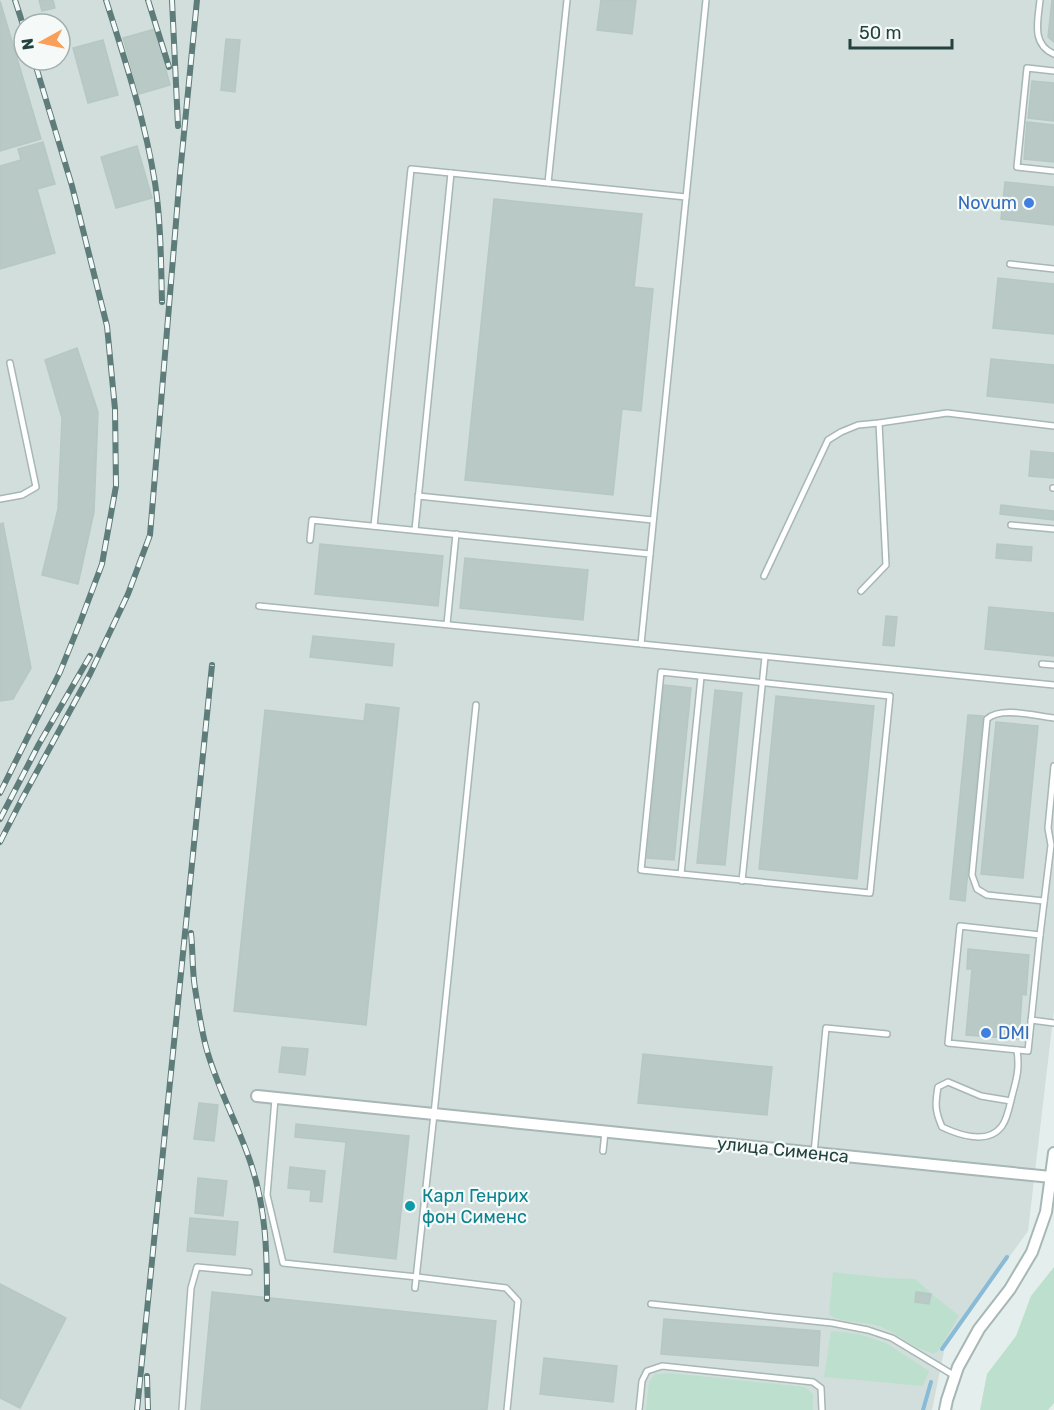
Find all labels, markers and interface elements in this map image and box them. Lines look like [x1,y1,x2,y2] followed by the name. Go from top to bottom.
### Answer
[12,12,72,72] north arrow
[850,12,952,50] scale bar
[859,22,902,44] text: 50 m
[17,37,38,51] text: N
[958,192,1017,214] place label: Novum
[1022,196,1036,210] marker: Novum
[998,1022,1030,1044] place label: DMI
[979,1026,993,1040] marker: DMI
[716,1132,850,1168] street label: улица Сименса
[422,1185,529,1228] place label: Карл Генрих фон Сименс
[403,1199,417,1213] marker: Карл Генрих фон Сименс

